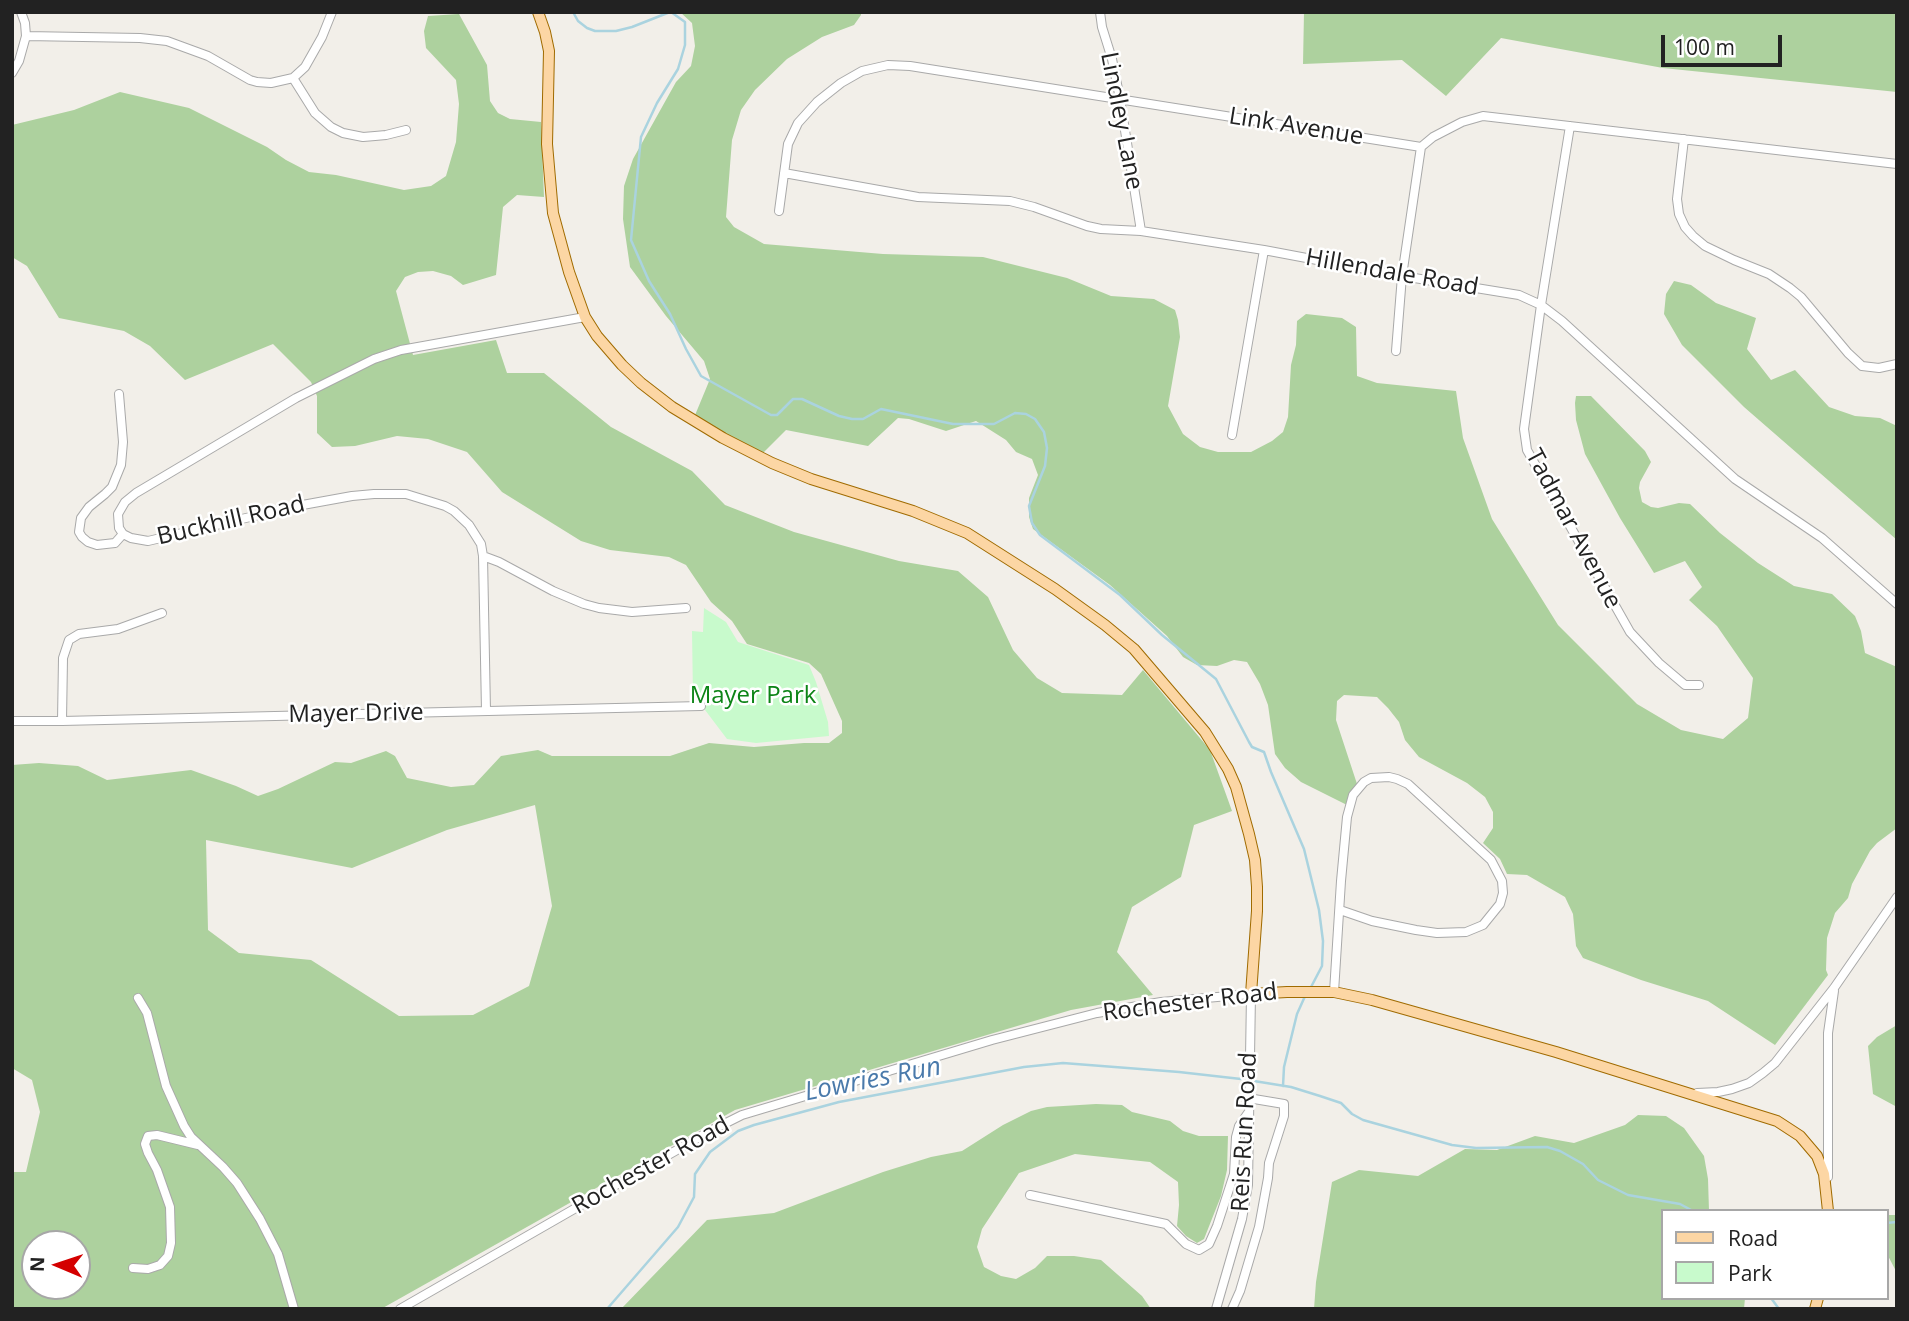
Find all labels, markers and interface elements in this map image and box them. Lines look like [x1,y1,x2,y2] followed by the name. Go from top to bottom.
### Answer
[1664,21,1785,65] scale bar
[1674,33,1735,61] text: 100 m
[1094,50,1148,192] street label: Lindley Lane
[1227,102,1365,152] street label: Link Avenue
[1303,244,1481,302] street label: Hillendale Road
[1519,444,1627,614] street label: Tadmar Avenue
[154,490,308,552] street label: Buckhill Road
[690,682,816,710] park label: Mayer Park
[288,698,424,730] street label: Mayer Drive
[1101,978,1279,1028] street label: Rochester Road
[802,1051,944,1109] water label: Lowries Run
[1226,1051,1264,1213] street label: Reis Run Road
[567,1111,735,1221] street label: Rochester Road
[1660,1209,1888,1300] legend
[1728,1224,1778,1252] text: Road
[21,1230,91,1300] north arrow
[24,1256,50,1273] text: N
[1728,1259,1772,1287] text: Park

